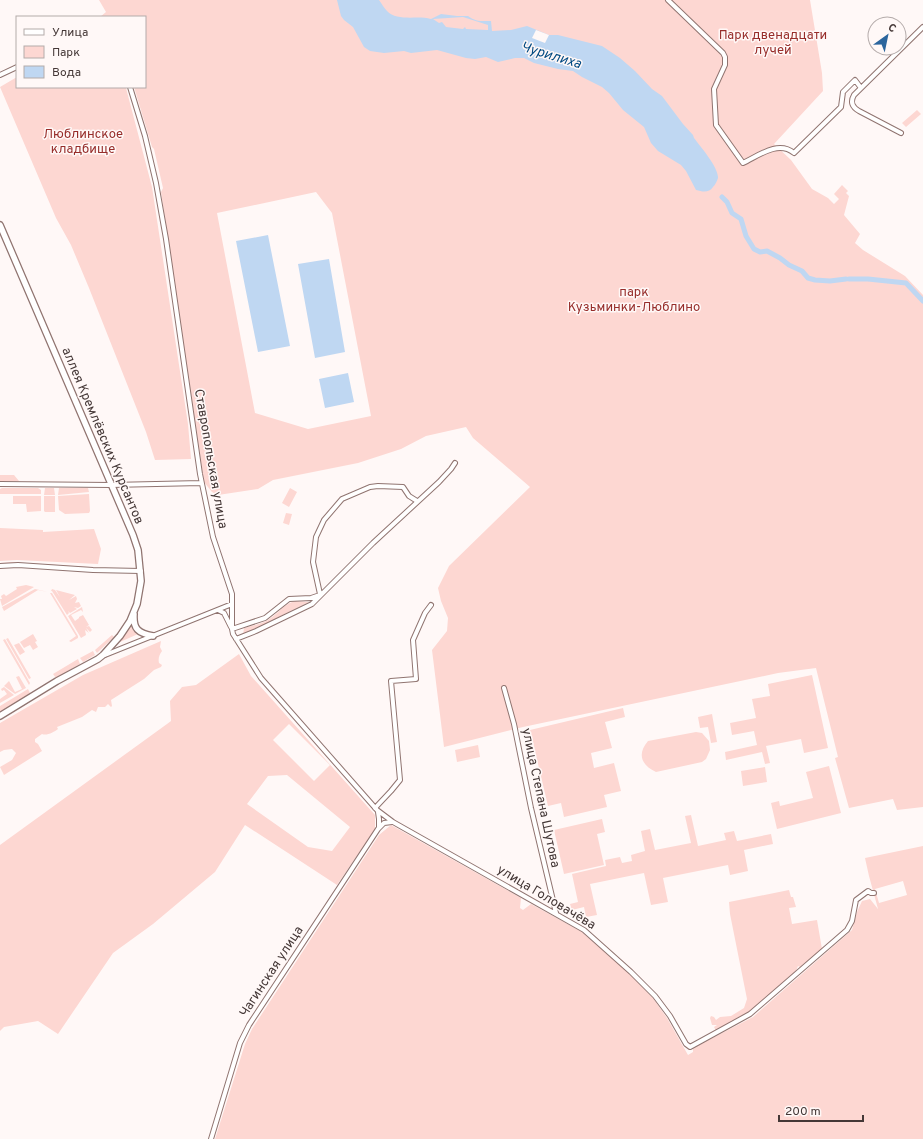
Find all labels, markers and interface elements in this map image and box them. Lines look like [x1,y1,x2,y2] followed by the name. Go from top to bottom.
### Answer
[16,16,146,88] legend
[867,16,907,56] north arrow
[885,21,899,36] text: С
[52,25,88,41] text: Улица
[719,28,827,59] park label: Парк двенадцати лучей
[519,39,584,73] water label: Чурилиха
[52,45,80,61] text: Парк
[52,65,81,81] text: Вода
[43,127,123,158] park label: Люблинское кладбище
[568,285,700,316] park label: парк Кузьминки-Люблино
[57,345,147,527] street label: аллея Кремлёвских Курсантов
[190,388,230,530] street label: Ставропольская улица
[517,727,563,869] street label: улица Степана Шутова
[494,862,598,934] street label: улица Головачёва
[237,924,307,1020] street label: Чагинская улица
[779,1097,863,1123] scale bar
[785,1104,821,1120] text: 200 m

